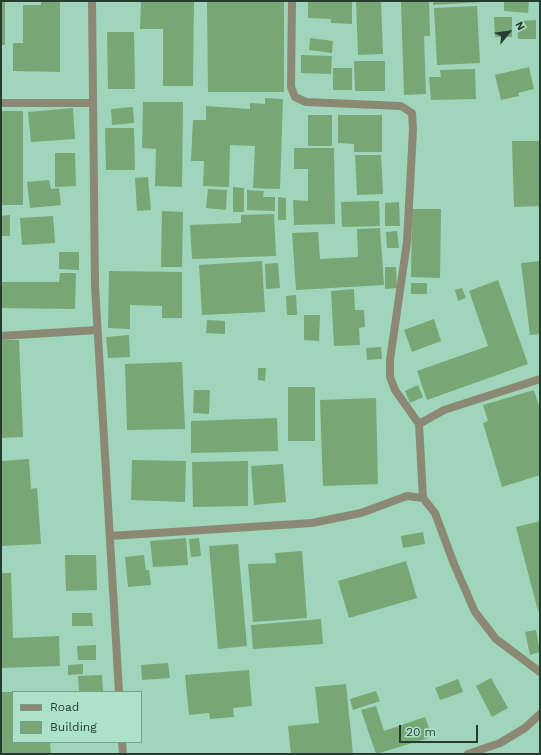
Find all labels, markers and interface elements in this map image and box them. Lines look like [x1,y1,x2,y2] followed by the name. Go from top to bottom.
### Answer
[489,12,529,52] north arrow
[512,19,528,33] text: N
[12,691,142,743] legend
[50,700,79,714] text: Road
[401,717,480,743] scale bar
[50,720,97,734] text: Building
[406,725,436,739] text: 20 m

